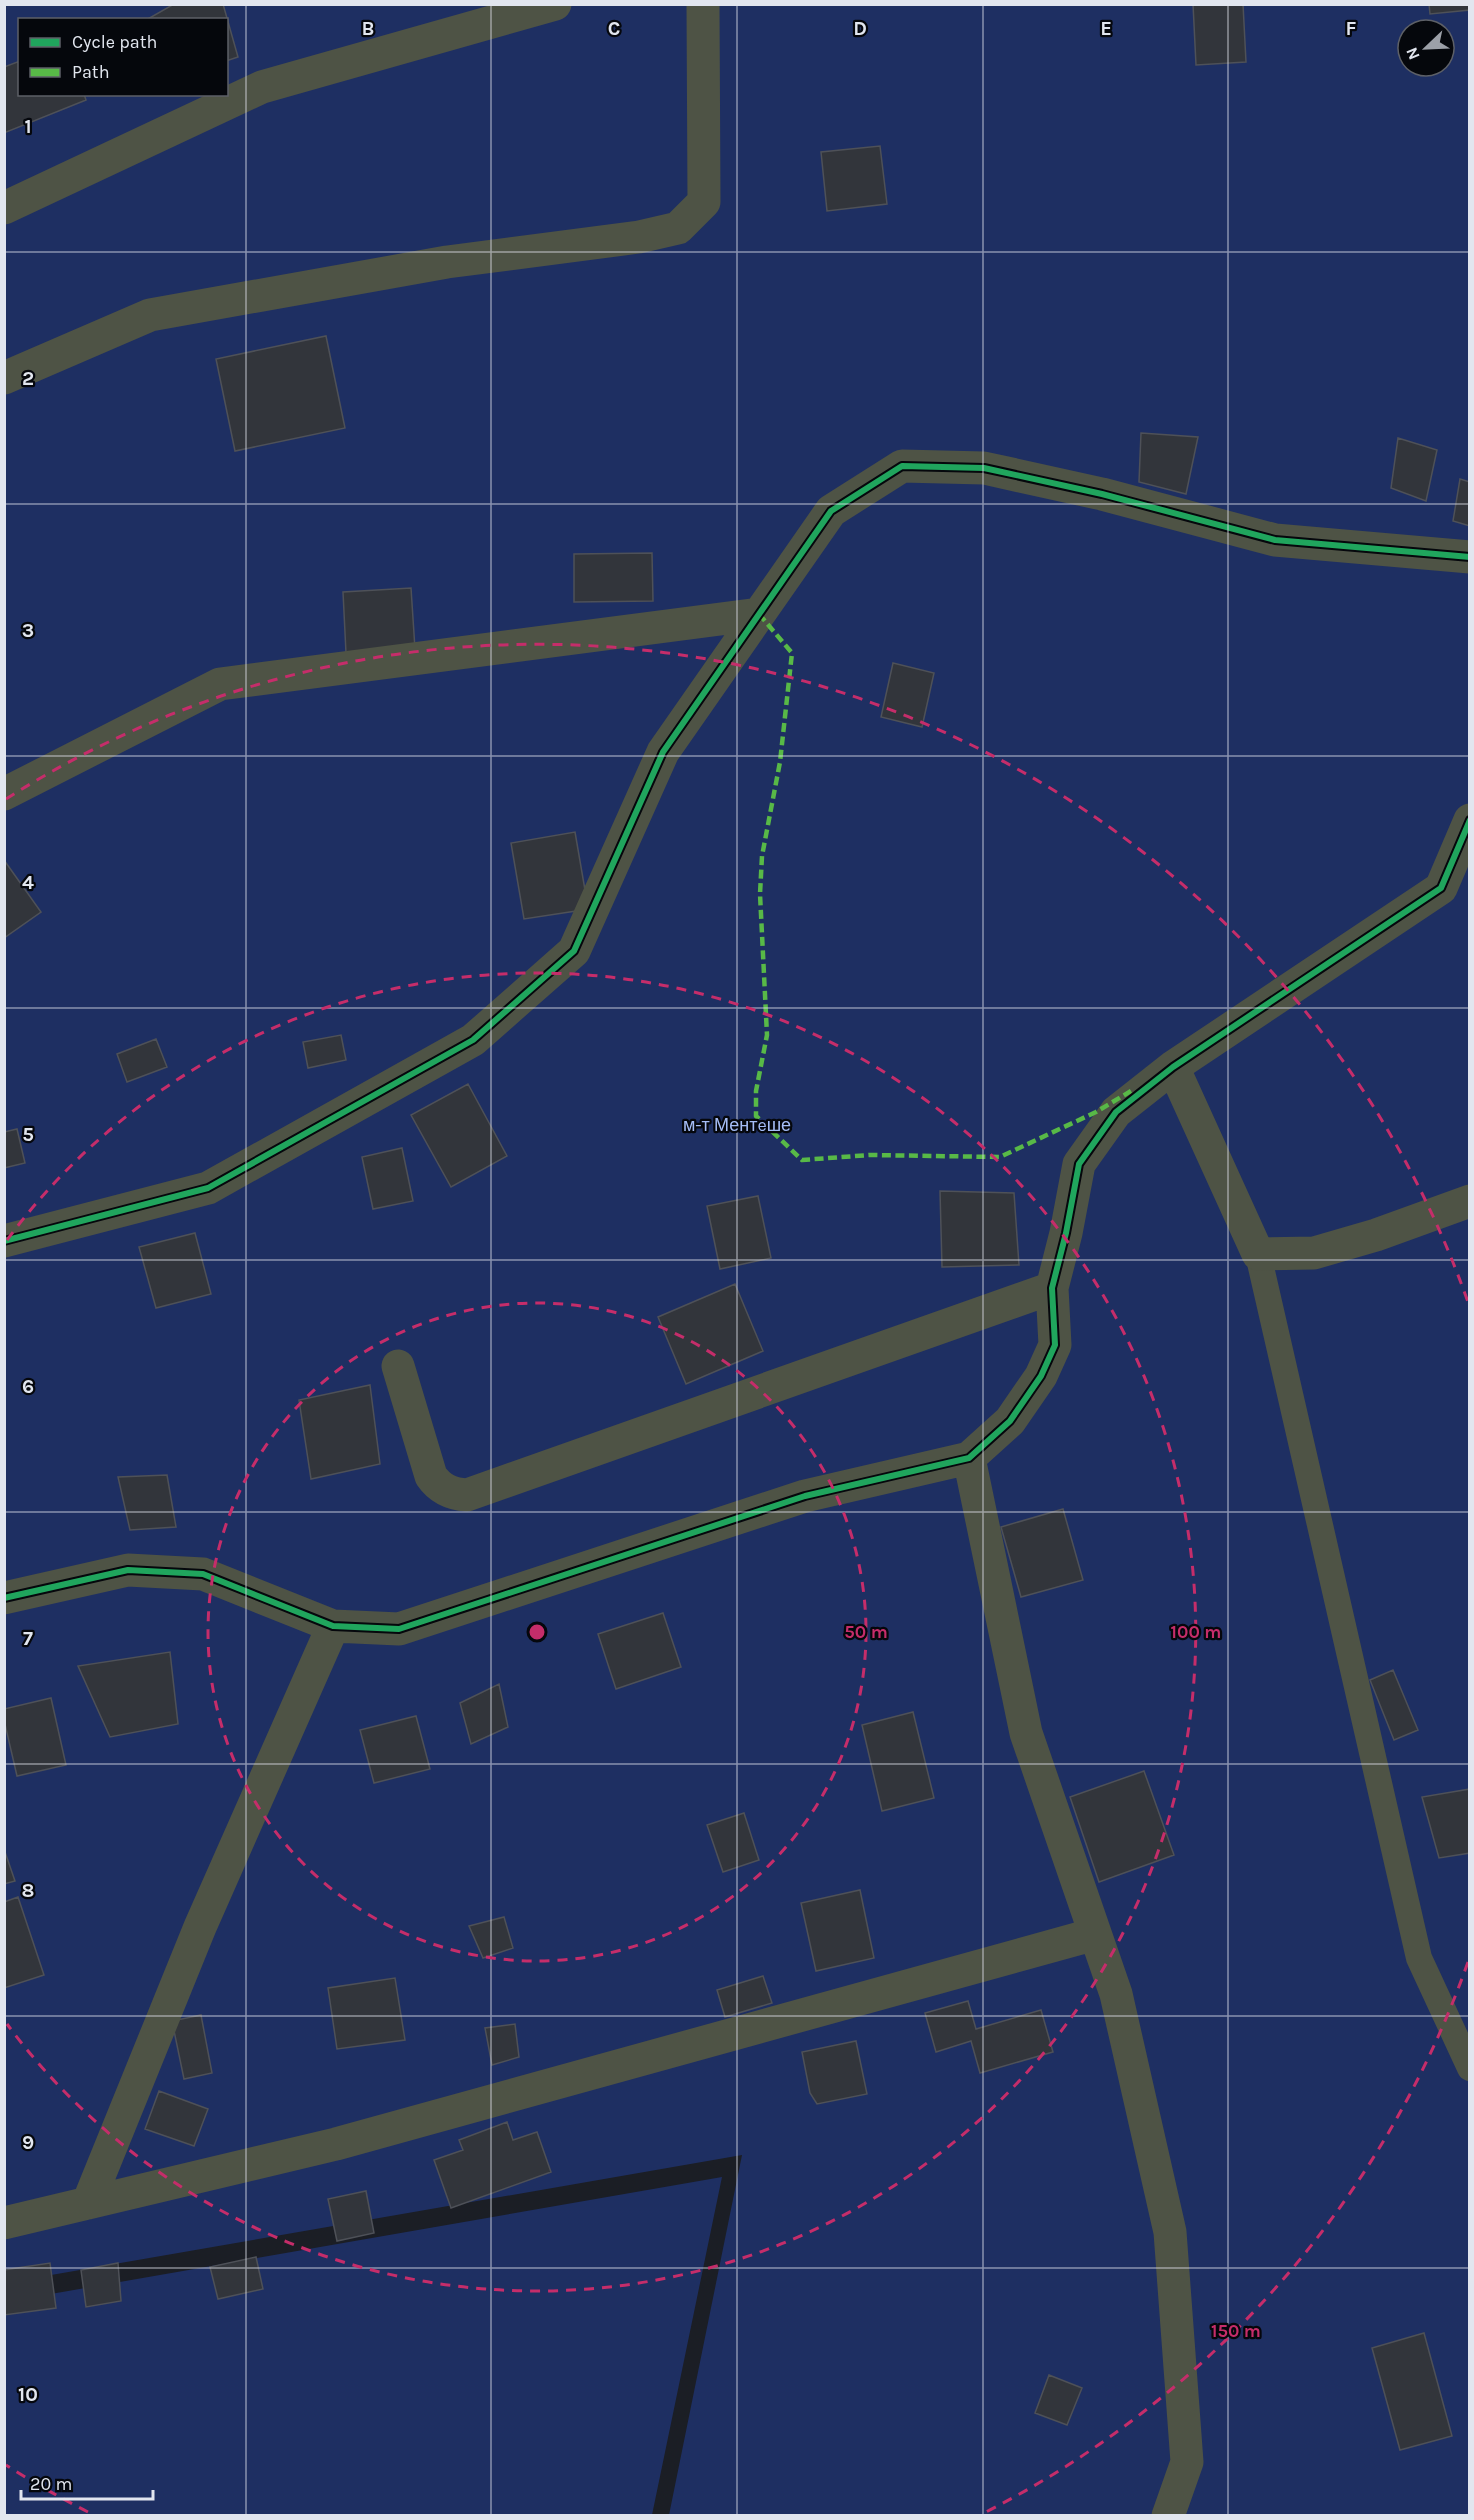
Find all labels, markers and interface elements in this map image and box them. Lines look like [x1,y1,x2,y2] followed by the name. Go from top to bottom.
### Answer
[362,17,374,40] text: B
[608,17,620,40] text: C
[853,17,867,40] text: D
[1100,17,1112,40] text: E
[1346,17,1357,40] text: F
[18,18,228,96] legend
[1396,18,1456,78] north arrow
[72,31,157,53] text: Cycle path
[1402,45,1424,63] text: N
[72,61,110,83] text: Path
[24,115,32,138] text: 1
[22,367,34,390] text: 2
[22,619,34,642] text: 3
[22,871,34,894] text: 4
[683,1114,791,1136] park label: м-т Ментeше
[22,1123,34,1146] text: 5
[22,1375,34,1398] text: 6
[844,1621,888,1643] text: 50 m
[1171,1621,1221,1643] text: 100 m
[527,1622,547,1642] centre of rings
[23,1627,33,1650] text: 7
[22,1879,34,1902] text: 8
[22,2131,34,2154] text: 9
[1211,2320,1261,2342] text: 150 m
[18,2383,38,2406] text: 10
[21,2463,153,2501] scale bar
[30,2473,72,2495] text: 20 m

